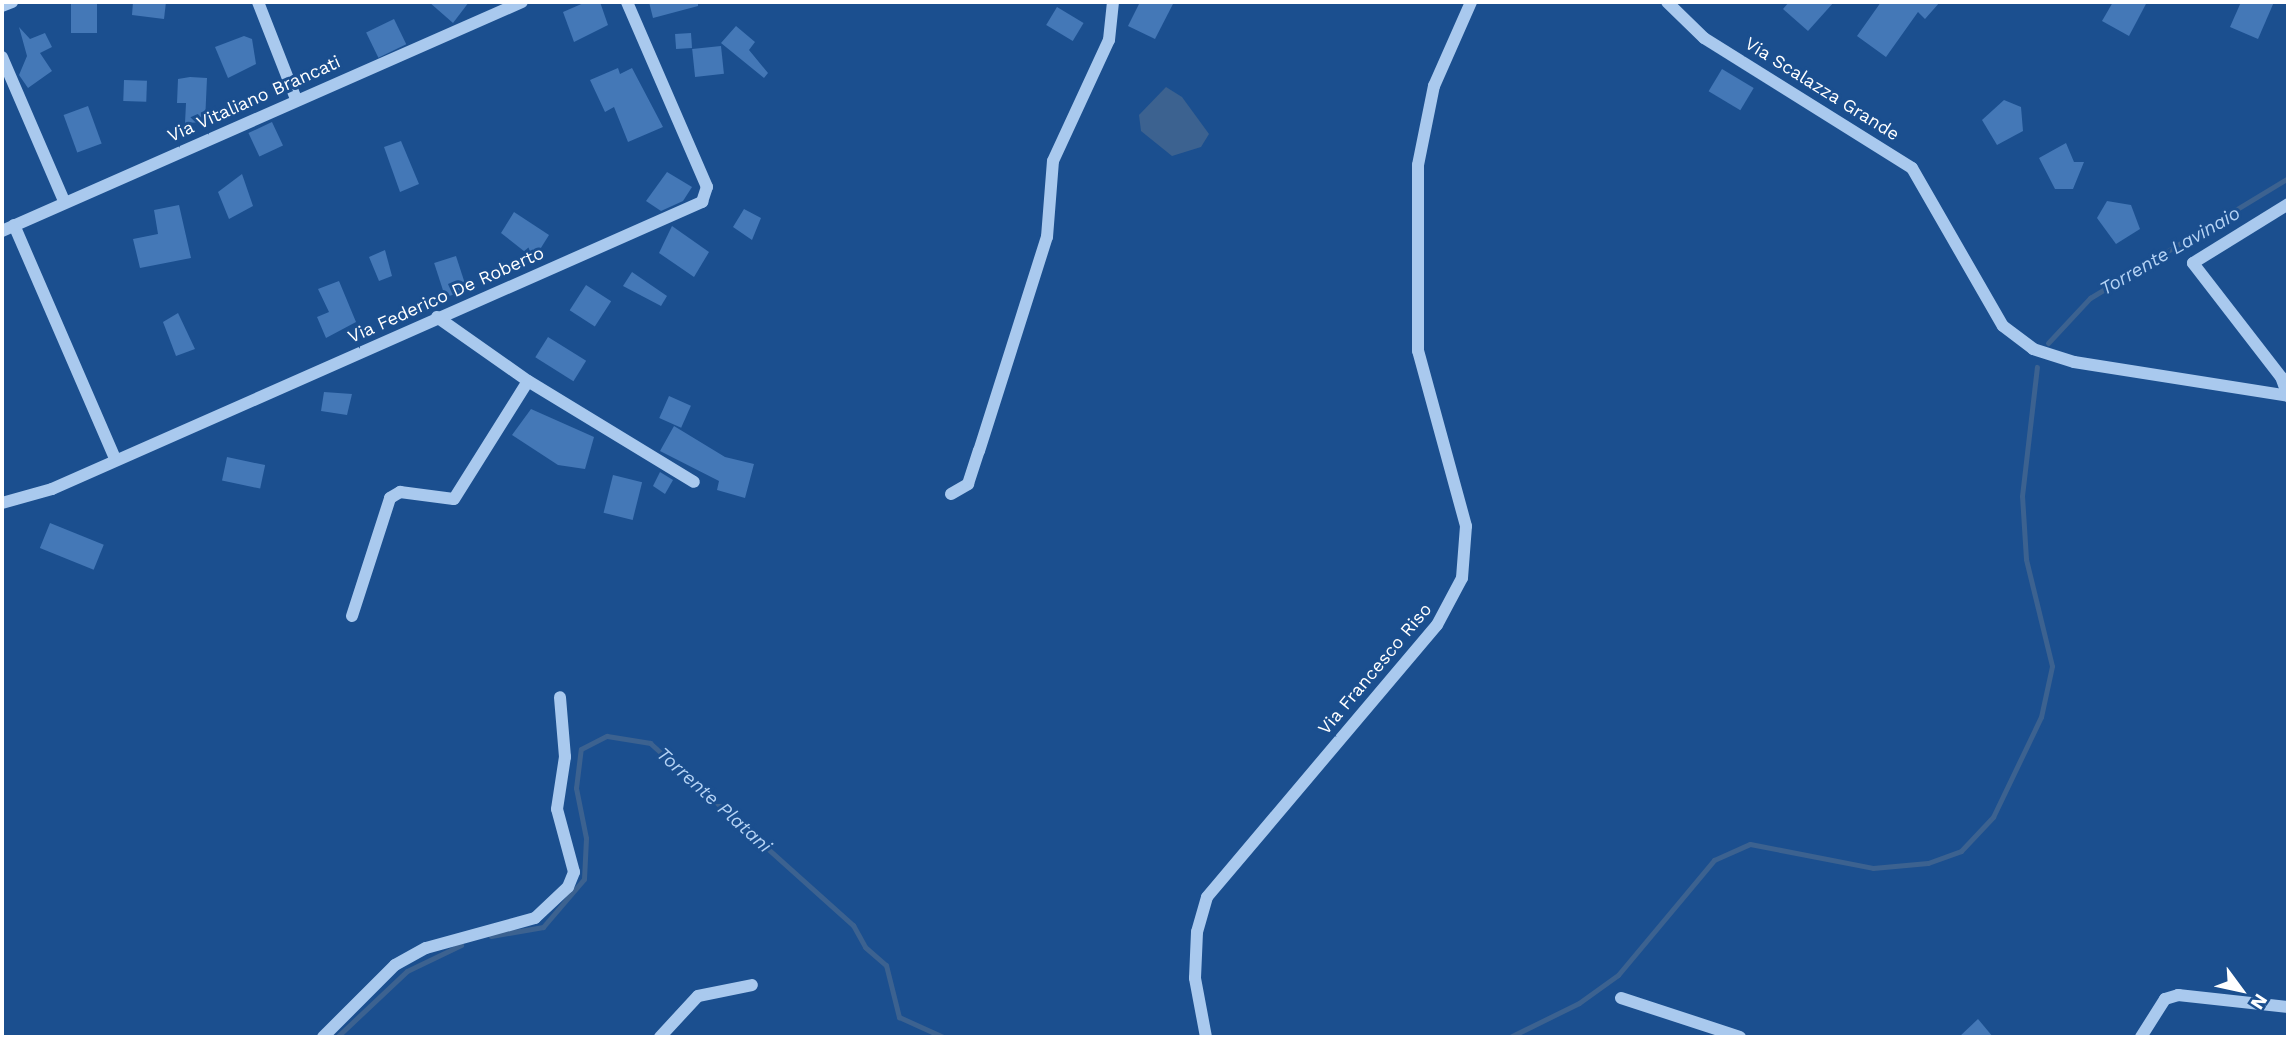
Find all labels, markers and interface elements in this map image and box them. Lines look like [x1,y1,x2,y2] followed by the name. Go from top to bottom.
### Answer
[1740,32,1904,146] street label: Via Scalazza Grande
[164,51,344,147] street label: Via Vitaliano Brancati
[2096,202,2244,300] water label: Torrente Lavinaio
[344,242,548,348] street label: Via Federico De Roberto
[1314,599,1436,739] street label: Via Francesco Riso
[652,742,776,858] water label: Torrente Platani
[2206,955,2276,1025] north arrow
[2246,990,2273,1014] text: N

